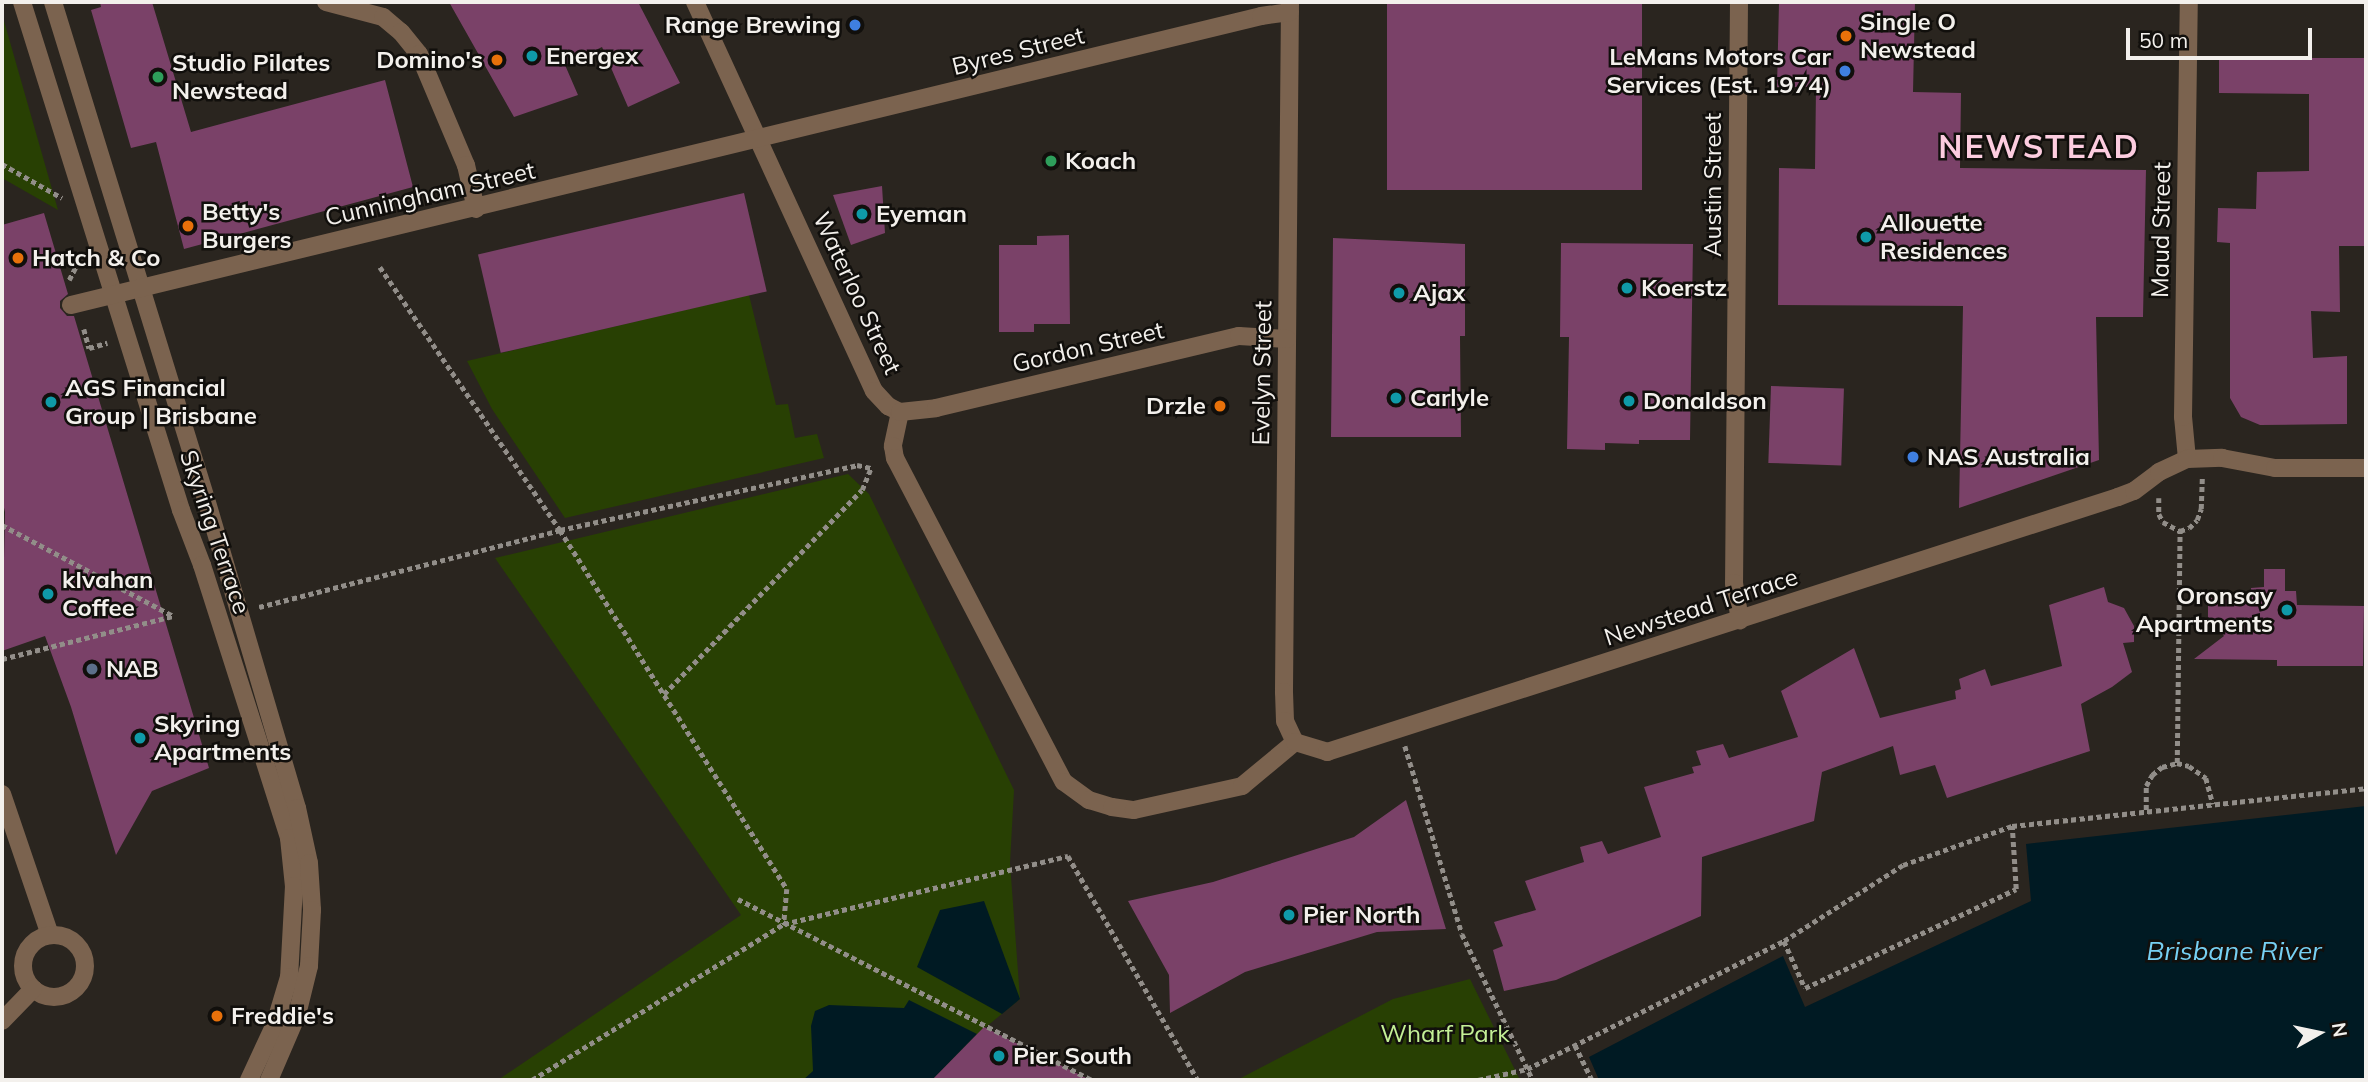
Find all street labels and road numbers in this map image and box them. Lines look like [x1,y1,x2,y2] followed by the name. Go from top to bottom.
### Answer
[949,21,1087,81] street label: Byres Street
[1699,113,1727,257] street label: Austin Street
[322,156,538,232] street label: Cunningham Street
[2145,162,2177,298] street label: Maud Street
[807,207,907,379] street label: Waterloo Street
[1246,300,1278,446] street label: Evelyn Street
[1009,316,1167,378] street label: Gordon Street
[174,446,256,618] street label: Skyring Terrace
[1601,562,1801,652] street label: Newstead Terrace

